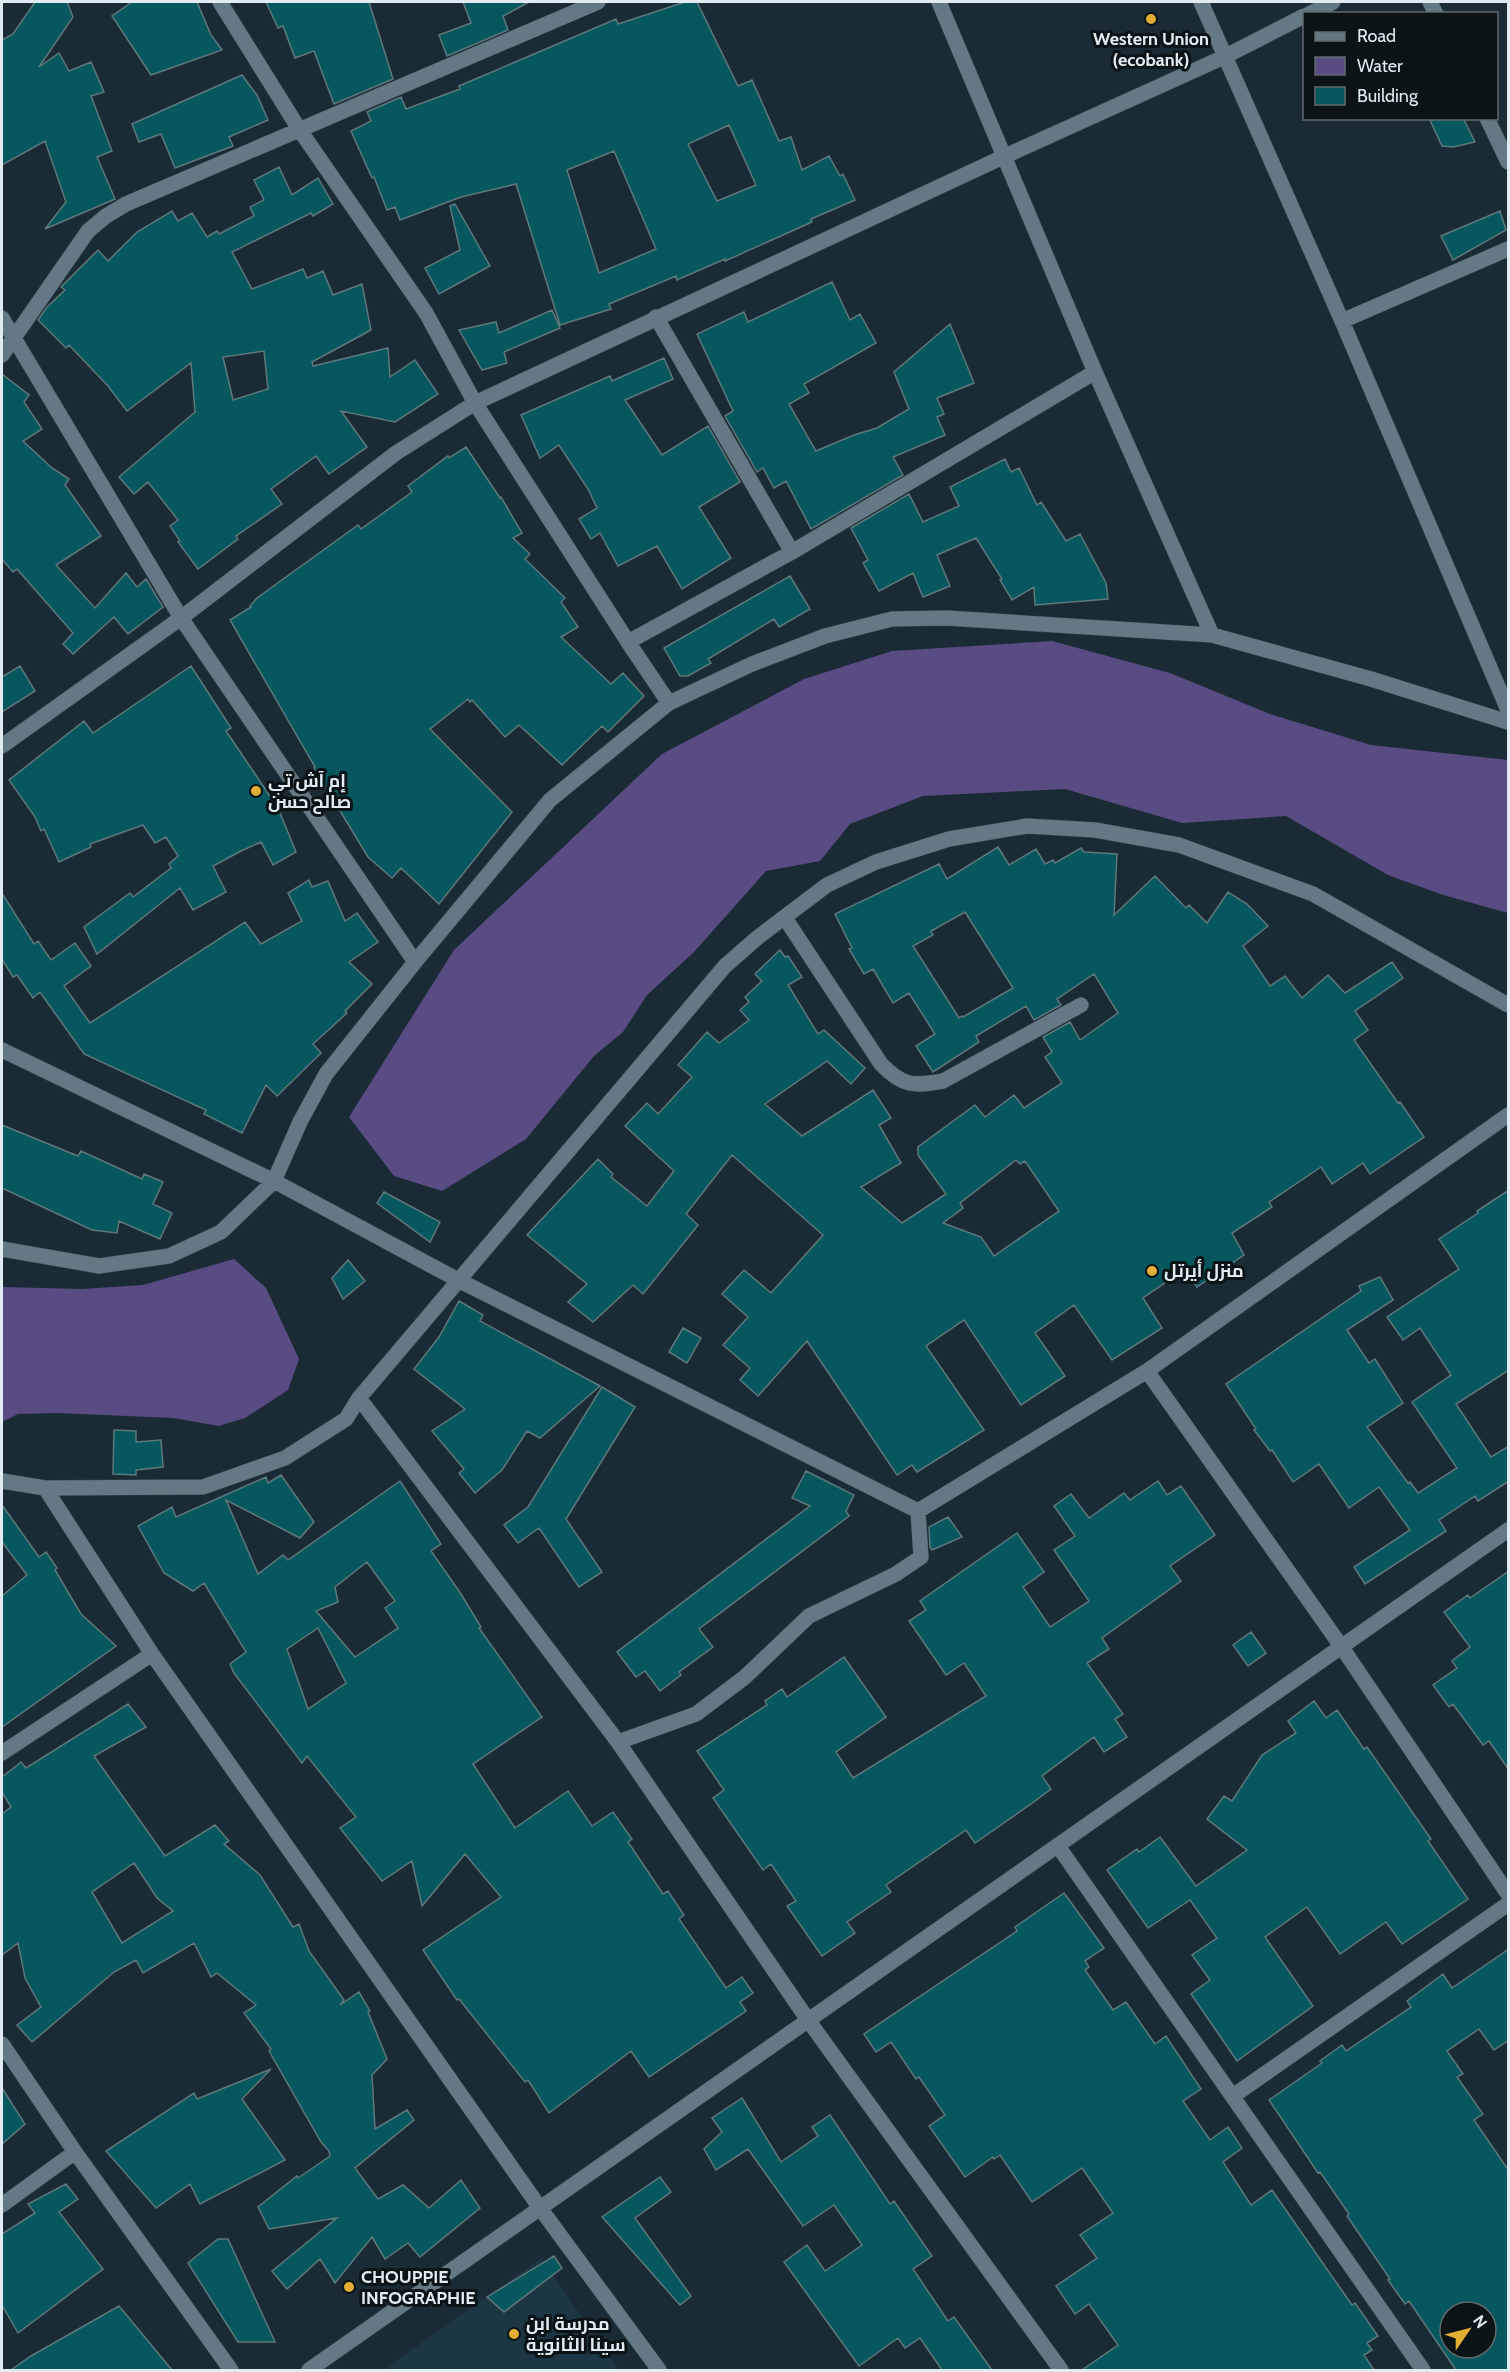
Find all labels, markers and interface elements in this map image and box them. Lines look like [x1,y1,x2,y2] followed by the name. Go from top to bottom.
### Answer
[1144,12,1158,26] marker: Western Union (ecobank)
[1303,12,1498,120] legend
[1357,25,1396,47] text: Road
[1093,28,1209,71] place label: Western Union (ecobank)
[1357,55,1403,77] text: Water
[1357,85,1419,107] text: Building
[268,770,351,814] place label: إم آش تي صالح حسن
[249,784,263,798] marker: إم آش تي صالح حسن
[1164,1258,1244,1282] place label: منزل أيرتل
[1145,1264,1159,1278] marker: منزل أيرتل
[361,2266,475,2309] place label: CHOUPPIE INFOGRAPHIE
[342,2280,356,2294] marker: CHOUPPIE INFOGRAPHIE
[1438,2300,1498,2360] north arrow
[1469,2312,1491,2332] text: N
[526,2313,626,2356] place label: مدرسة ابن سينا الثانوية
[507,2327,521,2341] marker: مدرسة ابن سينا الثانوية

